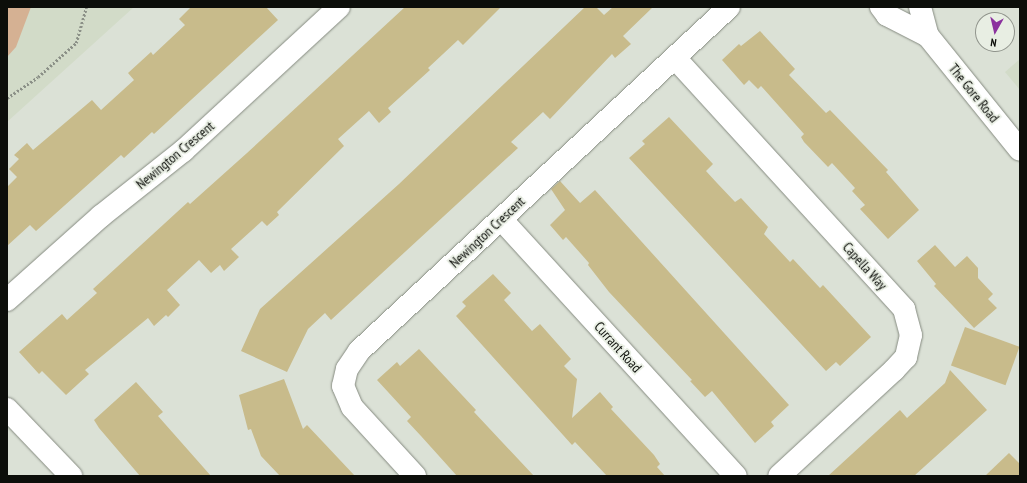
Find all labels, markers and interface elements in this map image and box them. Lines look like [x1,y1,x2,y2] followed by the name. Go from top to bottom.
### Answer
[975,12,1015,52] north arrow
[990,36,997,50] text: N
[945,60,1003,126] street label: The Gore Road
[133,117,217,193] street label: Newington Crescent
[446,193,528,271] street label: Newington Crescent
[839,239,891,293] street label: Capella Way
[591,318,645,376] street label: Currant Road

